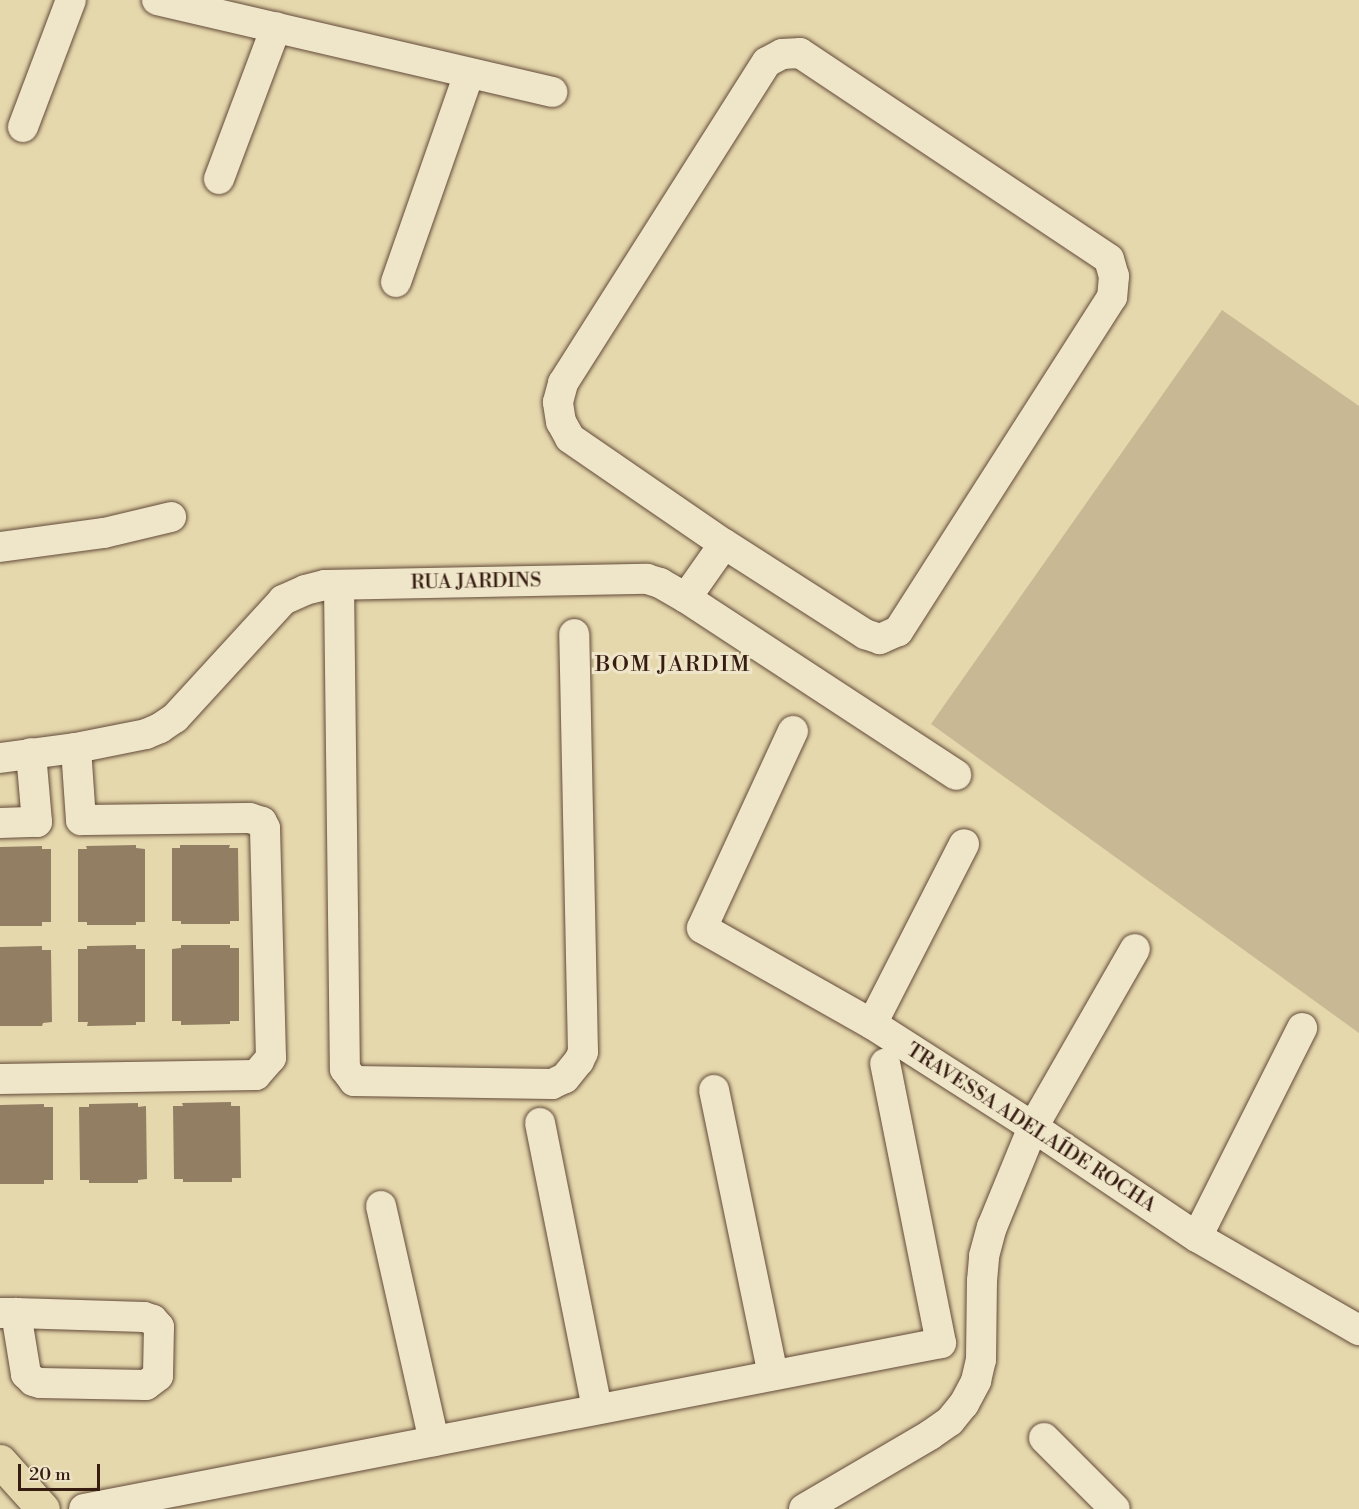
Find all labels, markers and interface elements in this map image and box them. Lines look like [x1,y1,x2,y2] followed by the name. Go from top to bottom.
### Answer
[410,569,542,595] street label: RUA JARDINS
[595,652,751,678] district label: BOM JARDIM
[902,1038,1160,1218] street label: TRAVESSA ADELAÍDE ROCHA
[21,1452,104,1490] scale bar
[29,1463,71,1486] text: 20 m

